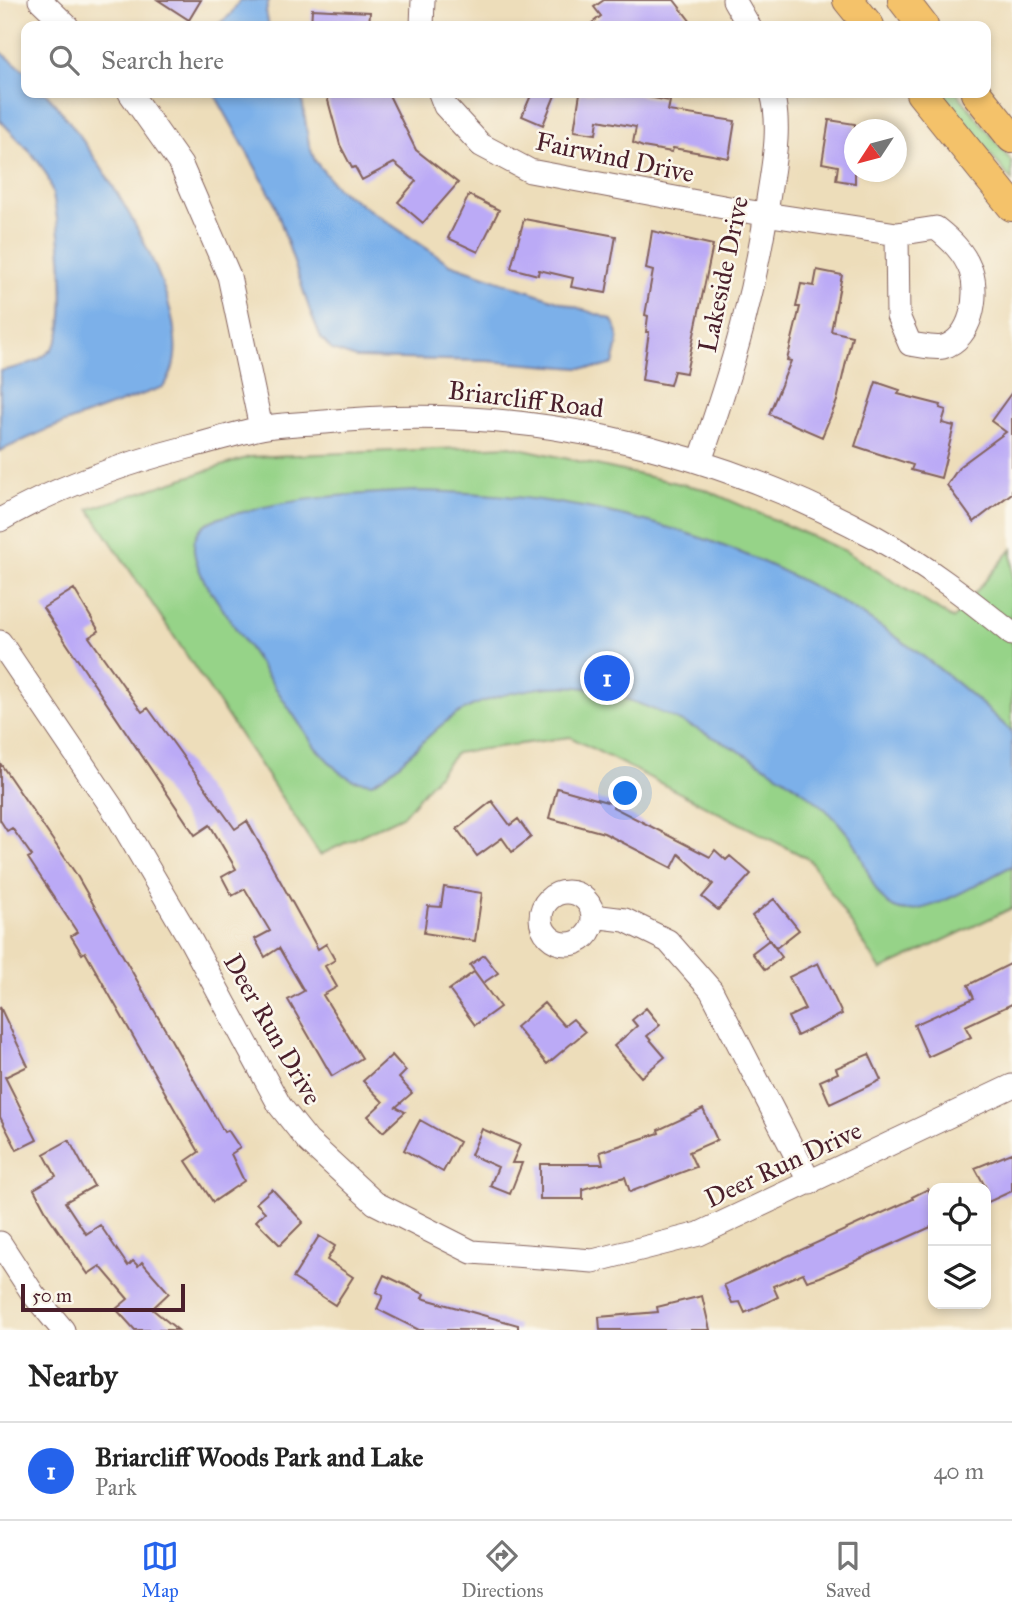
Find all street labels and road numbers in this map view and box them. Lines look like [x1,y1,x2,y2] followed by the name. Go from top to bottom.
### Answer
[533,125,697,189] street label: Fairwind Drive
[691,193,755,355] street label: Lakeside Drive
[446,374,606,424] street label: Briarcliff Road
[217,948,329,1110] street label: Deer Run Drive
[700,1114,867,1214] street label: Deer Run Drive

